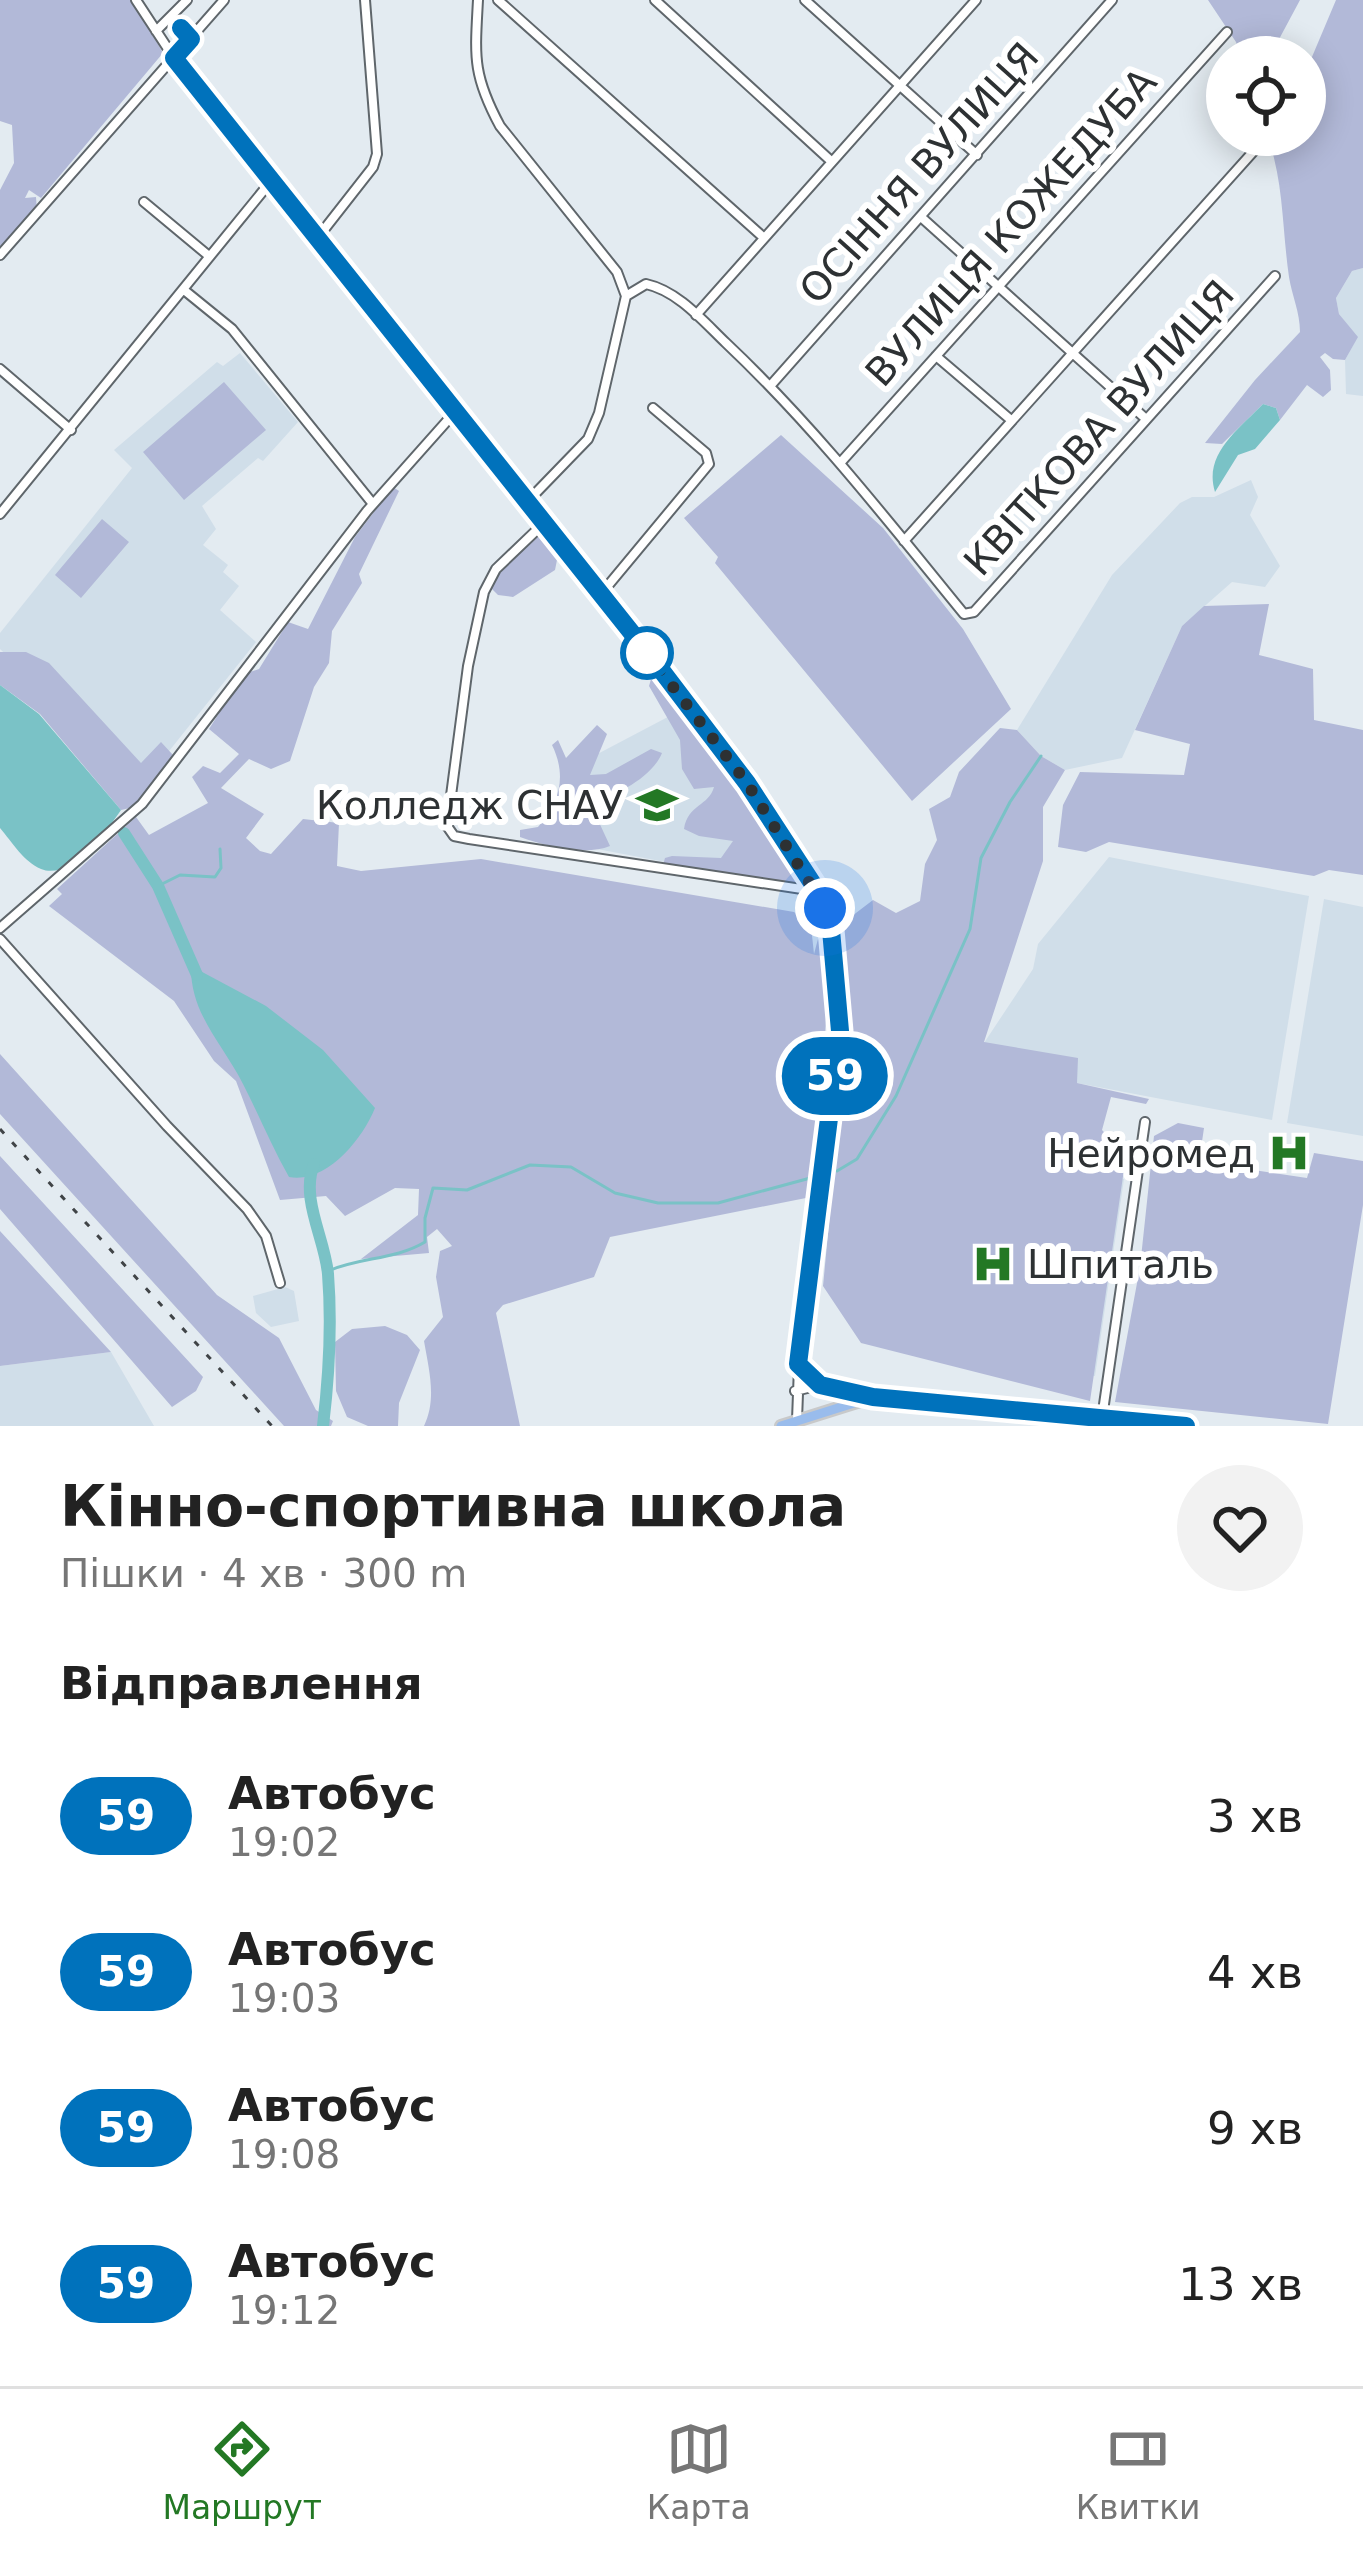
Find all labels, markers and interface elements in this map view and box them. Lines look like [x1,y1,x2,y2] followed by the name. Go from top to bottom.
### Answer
[791,34,1047,312] street label: ОСІННЯ ВУЛИЦЯ
[1206,36,1326,156] map controls
[1206,36,1326,156] button: locate
[857,59,1166,395] street label: ВУЛИЦЯ КОЖЕДУБА
[955,272,1243,584] street label: КВІТКОВА ВУЛИЦЯ
[622,628,672,678] unlabelled marker
[634,782,680,828] school or university icon: Колледж СНАУ
[316,783,623,828] place label: Колледж СНАУ
[795,878,855,938] your location
[781,1037,889,1115] line badge: 59
[806,1051,864,1100] text: 59
[1266,1130,1312,1176] hospital icon: Нейромед
[1047,1131,1255,1176] place label: Нейромед
[970,1241,1016,1287] hospital icon: Шпиталь
[1027,1242,1214,1287] place label: Шпиталь
[1177,1465,1303,1591] button: heart
[60,1473,846,1539] text: Кінно-спортивна школа
[60,1551,467,1596] text: Пішки · 4 хв · 300 m
[60,1657,423,1710] text: Відправлення
[228,1767,436,1820] text: Автобус
[1207,1790,1303,1843] text: 3 хв
[97,1791,155,1840] text: 59
[228,1820,340,1865] text: 19:02
[228,1923,436,1976] text: Автобус
[1207,1946,1303,1999] text: 4 хв
[97,1947,155,1996] text: 59
[228,1976,340,2021] text: 19:03
[228,2079,436,2132] text: Автобус
[1207,2102,1303,2155] text: 9 хв
[97,2103,155,2152] text: 59
[228,2132,340,2177] text: 19:08
[228,2235,436,2288] text: Автобус
[1178,2258,1303,2311] text: 13 хв
[97,2259,155,2308] text: 59
[228,2288,340,2333] text: 19:12
[162,2416,322,2527] tab: Маршрут
[647,2416,751,2527] tab: Карта
[1076,2416,1201,2527] tab: Квитки

